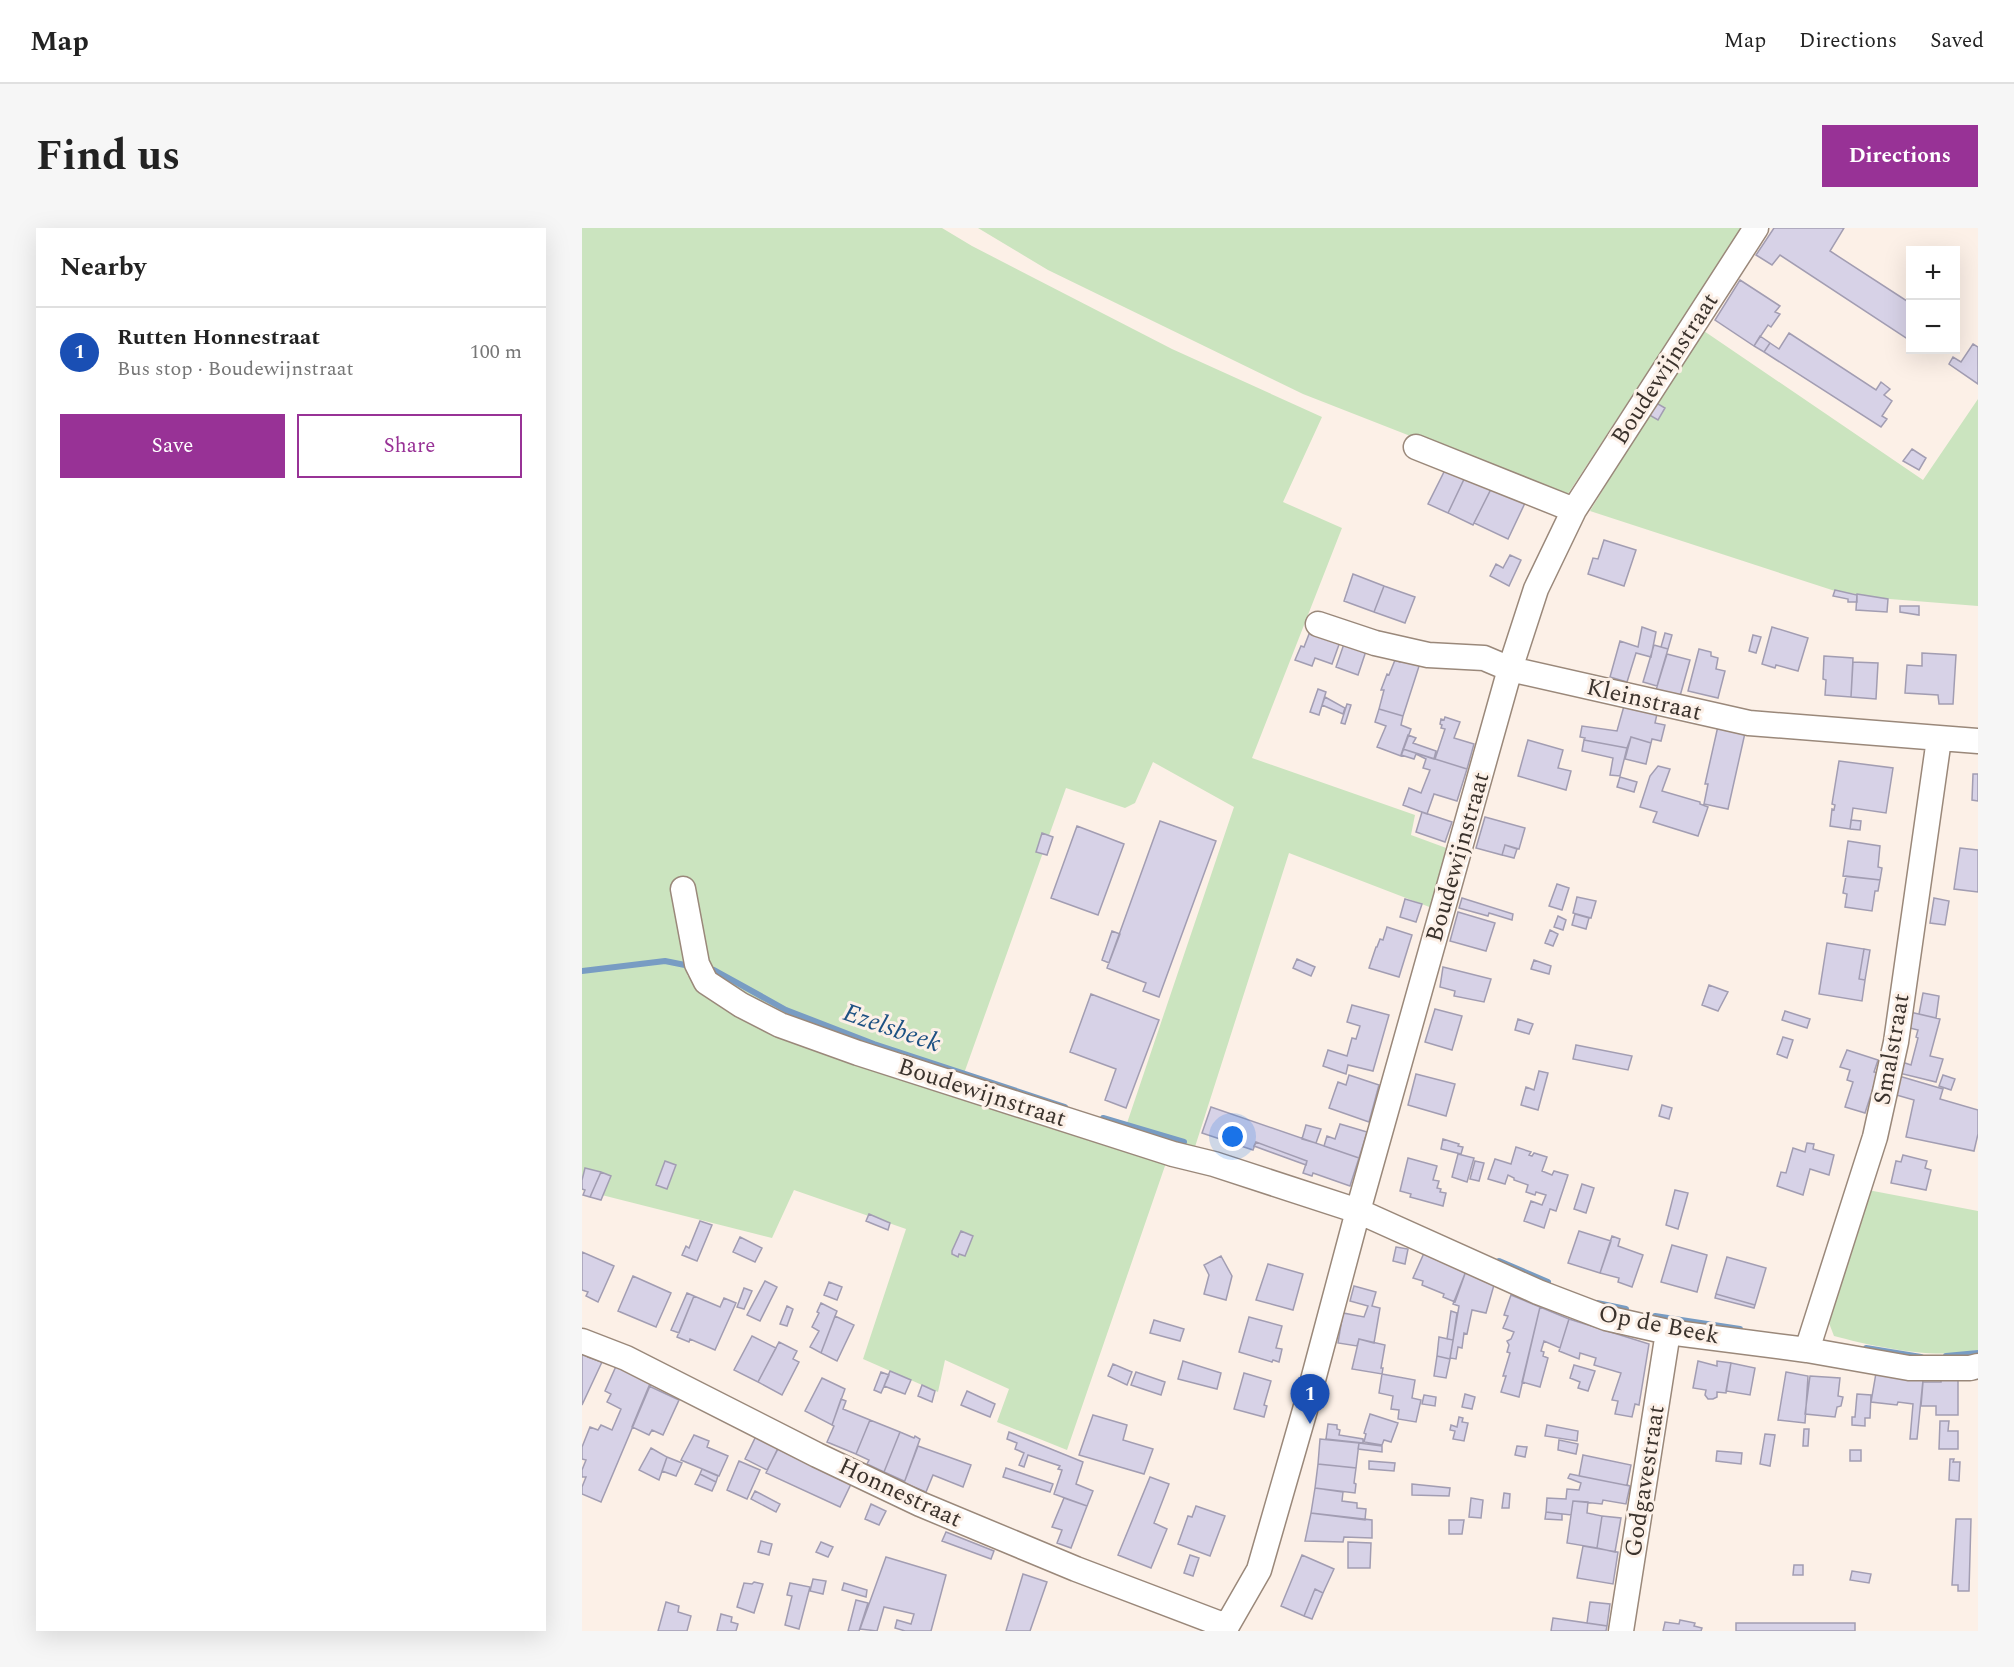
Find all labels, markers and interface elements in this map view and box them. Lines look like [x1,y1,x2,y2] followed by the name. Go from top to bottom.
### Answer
[30,20,89,63] text: Map
[1724,25,1766,57] text: Map
[1799,25,1897,57] text: Directions
[1930,25,1984,57] text: Saved
[36,125,180,188] text: Find us
[1822,125,1978,187] button: Directions
[1906,246,1960,354] map controls
[1906,246,1960,300] button: +
[60,247,146,287] text: Nearby
[1602,286,1728,452] street label: Boudewijnstraat
[1906,300,1960,354] button: −
[117,321,320,354] text: Rutten Honnestraat
[74,337,85,367] text: 1
[470,337,522,367] text: 100 m
[117,354,354,384] text: Bus stop · Boudewijnstraat
[60,414,285,478] button: Save
[297,414,522,478] button: Share
[1583,669,1705,731] street label: Kleinstraat
[1417,768,1499,946] street label: Boudewijnstraat
[1865,990,1919,1108] street label: Smalstraat
[838,993,946,1063] water label: Ezelsbeek
[893,1049,1071,1137] street label: Boudewijnstraat
[1218,1122,1247,1151] your location
[1595,1296,1723,1354] street label: Op de Beek
[1290,1374,1330,1424] pin: 1
[1615,1402,1675,1560] street label: Godgavestraat
[832,1449,968,1537] street label: Honnestraat

